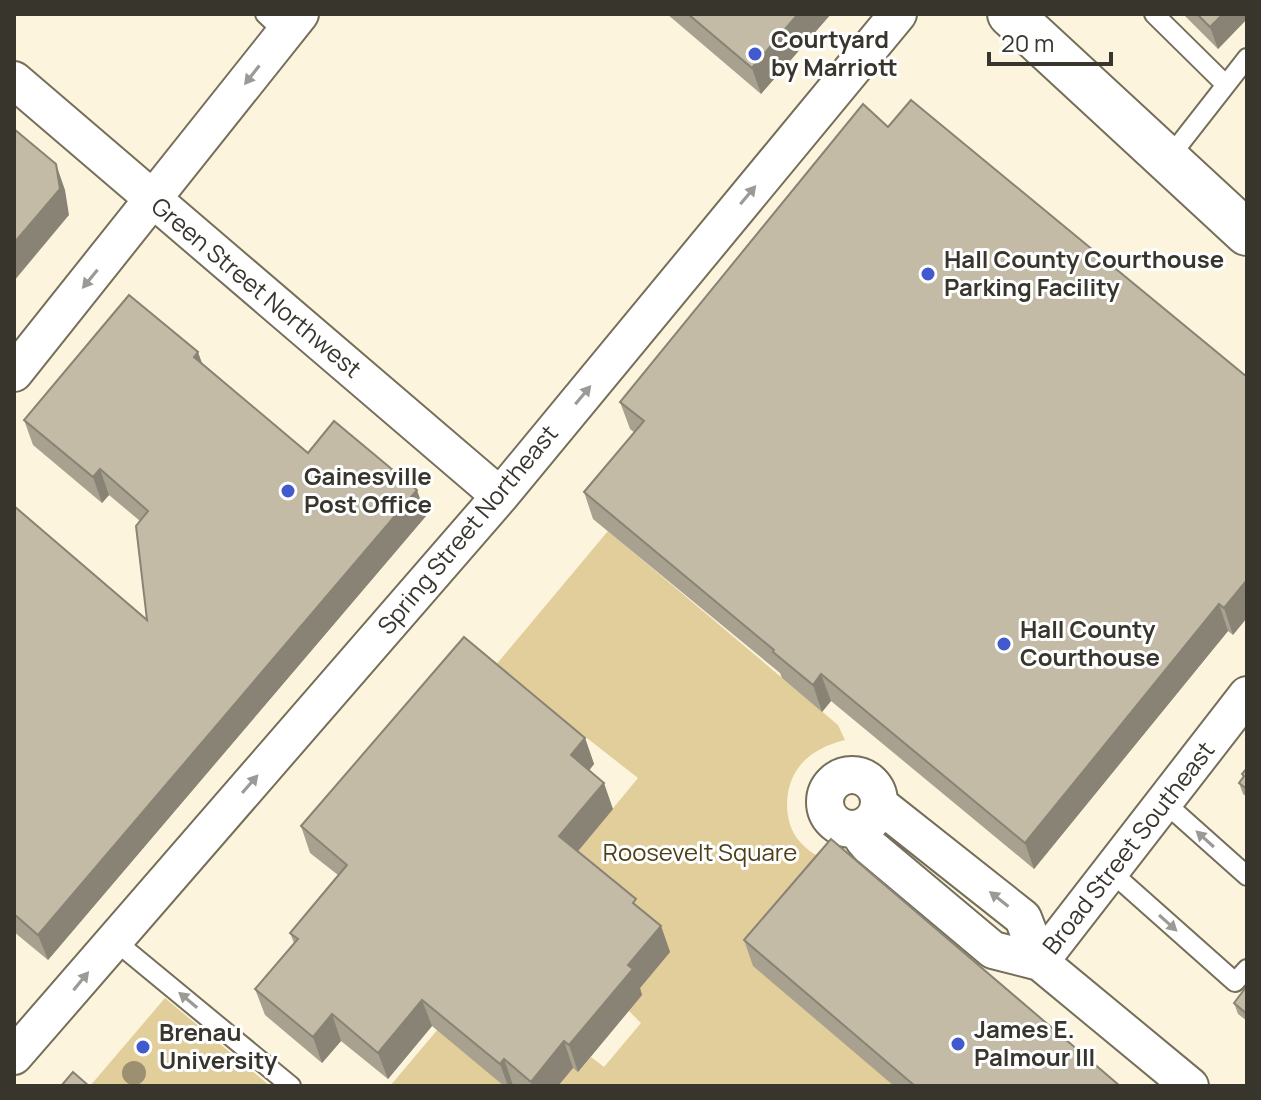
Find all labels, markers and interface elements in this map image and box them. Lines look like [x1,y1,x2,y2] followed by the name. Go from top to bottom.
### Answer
[989,16,1111,66] scale bar
[771,22,898,83] place label: Courtyard by Marriott
[1001,26,1054,59] text: 20 m
[746,45,764,63] marker: Courtyard by Marriott
[244,65,260,85] one-way arrow
[739,185,756,205] one-way arrow
[145,189,369,385] street label: Green Street Northwest
[944,242,1224,303] place label: Hall County Courthouse Parking Facility
[919,265,937,283] marker: Hall County Courthouse Parking Facility
[82,269,99,289] one-way arrow
[574,385,590,405] one-way arrow
[369,417,564,641] street label: Spring Street Northeast
[304,459,432,520] place label: Gainesville Post Office
[279,482,297,500] marker: Gainesville Post Office
[1020,612,1160,673] place label: Hall County Courthouse
[995,635,1013,653] marker: Hall County Courthouse
[1034,734,1221,960] street label: Broad Street Southeast
[240,774,258,793] one-way arrow
[1196,831,1216,848] one-way arrow
[603,835,797,868] park label: Roosevelt Square
[989,891,1009,908] one-way arrow
[1159,913,1178,931] one-way arrow
[72,971,88,991] one-way arrow
[178,992,198,1009] one-way arrow
[974,1012,1095,1073] place label: James E. Palmour III
[159,1015,278,1076] place label: Brenau University
[949,1035,967,1053] marker: James E. Palmour III
[134,1038,152,1056] marker: Brenau University

